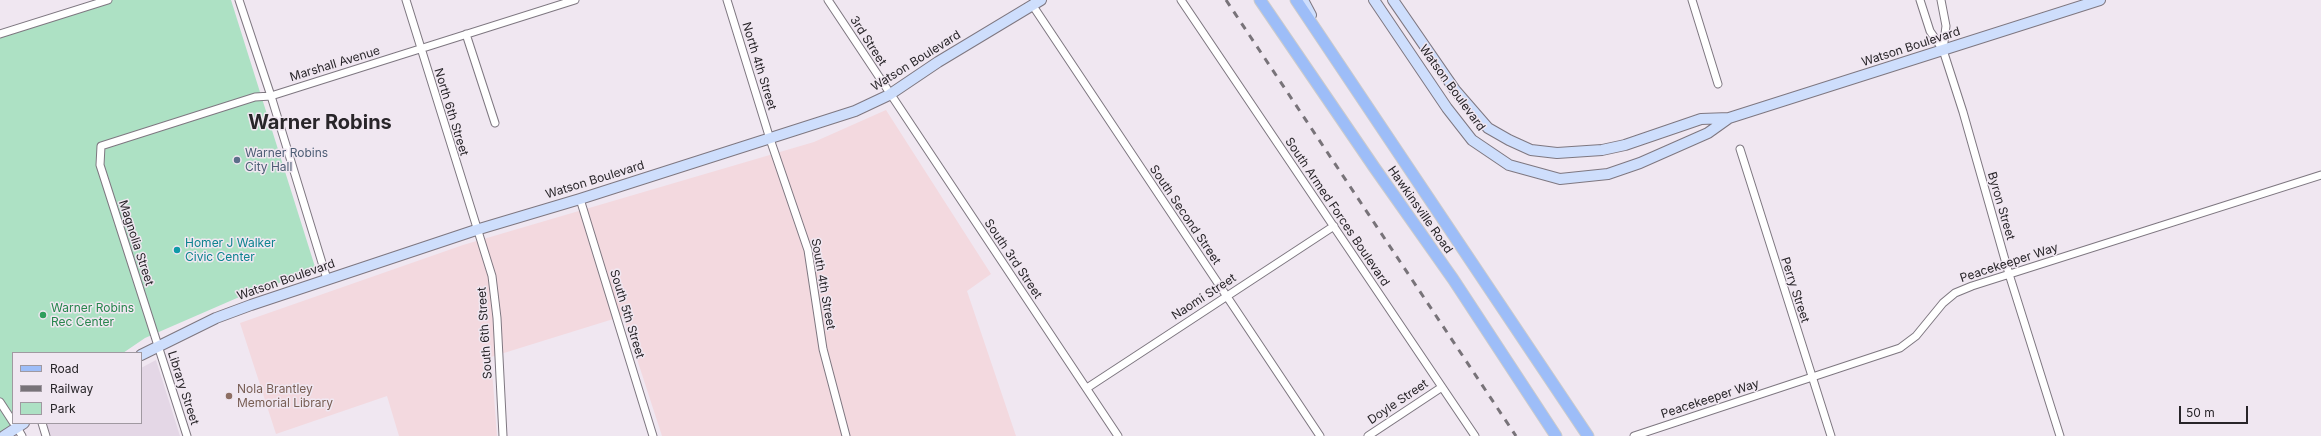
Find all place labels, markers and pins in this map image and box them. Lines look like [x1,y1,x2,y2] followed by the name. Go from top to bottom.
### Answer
[245,146,328,174] place label: Warner Robins City Hall
[232,155,242,165] marker: Warner Robins City Hall
[185,236,275,264] place label: Homer J Walker Civic Center
[172,245,182,255] marker: Homer J Walker Civic Center
[51,301,134,329] place label: Warner Robins Rec Center
[38,310,48,320] marker: Warner Robins Rec Center
[237,382,333,410] place label: Nola Brantley Memorial Library
[224,391,234,401] marker: Nola Brantley Memorial Library

